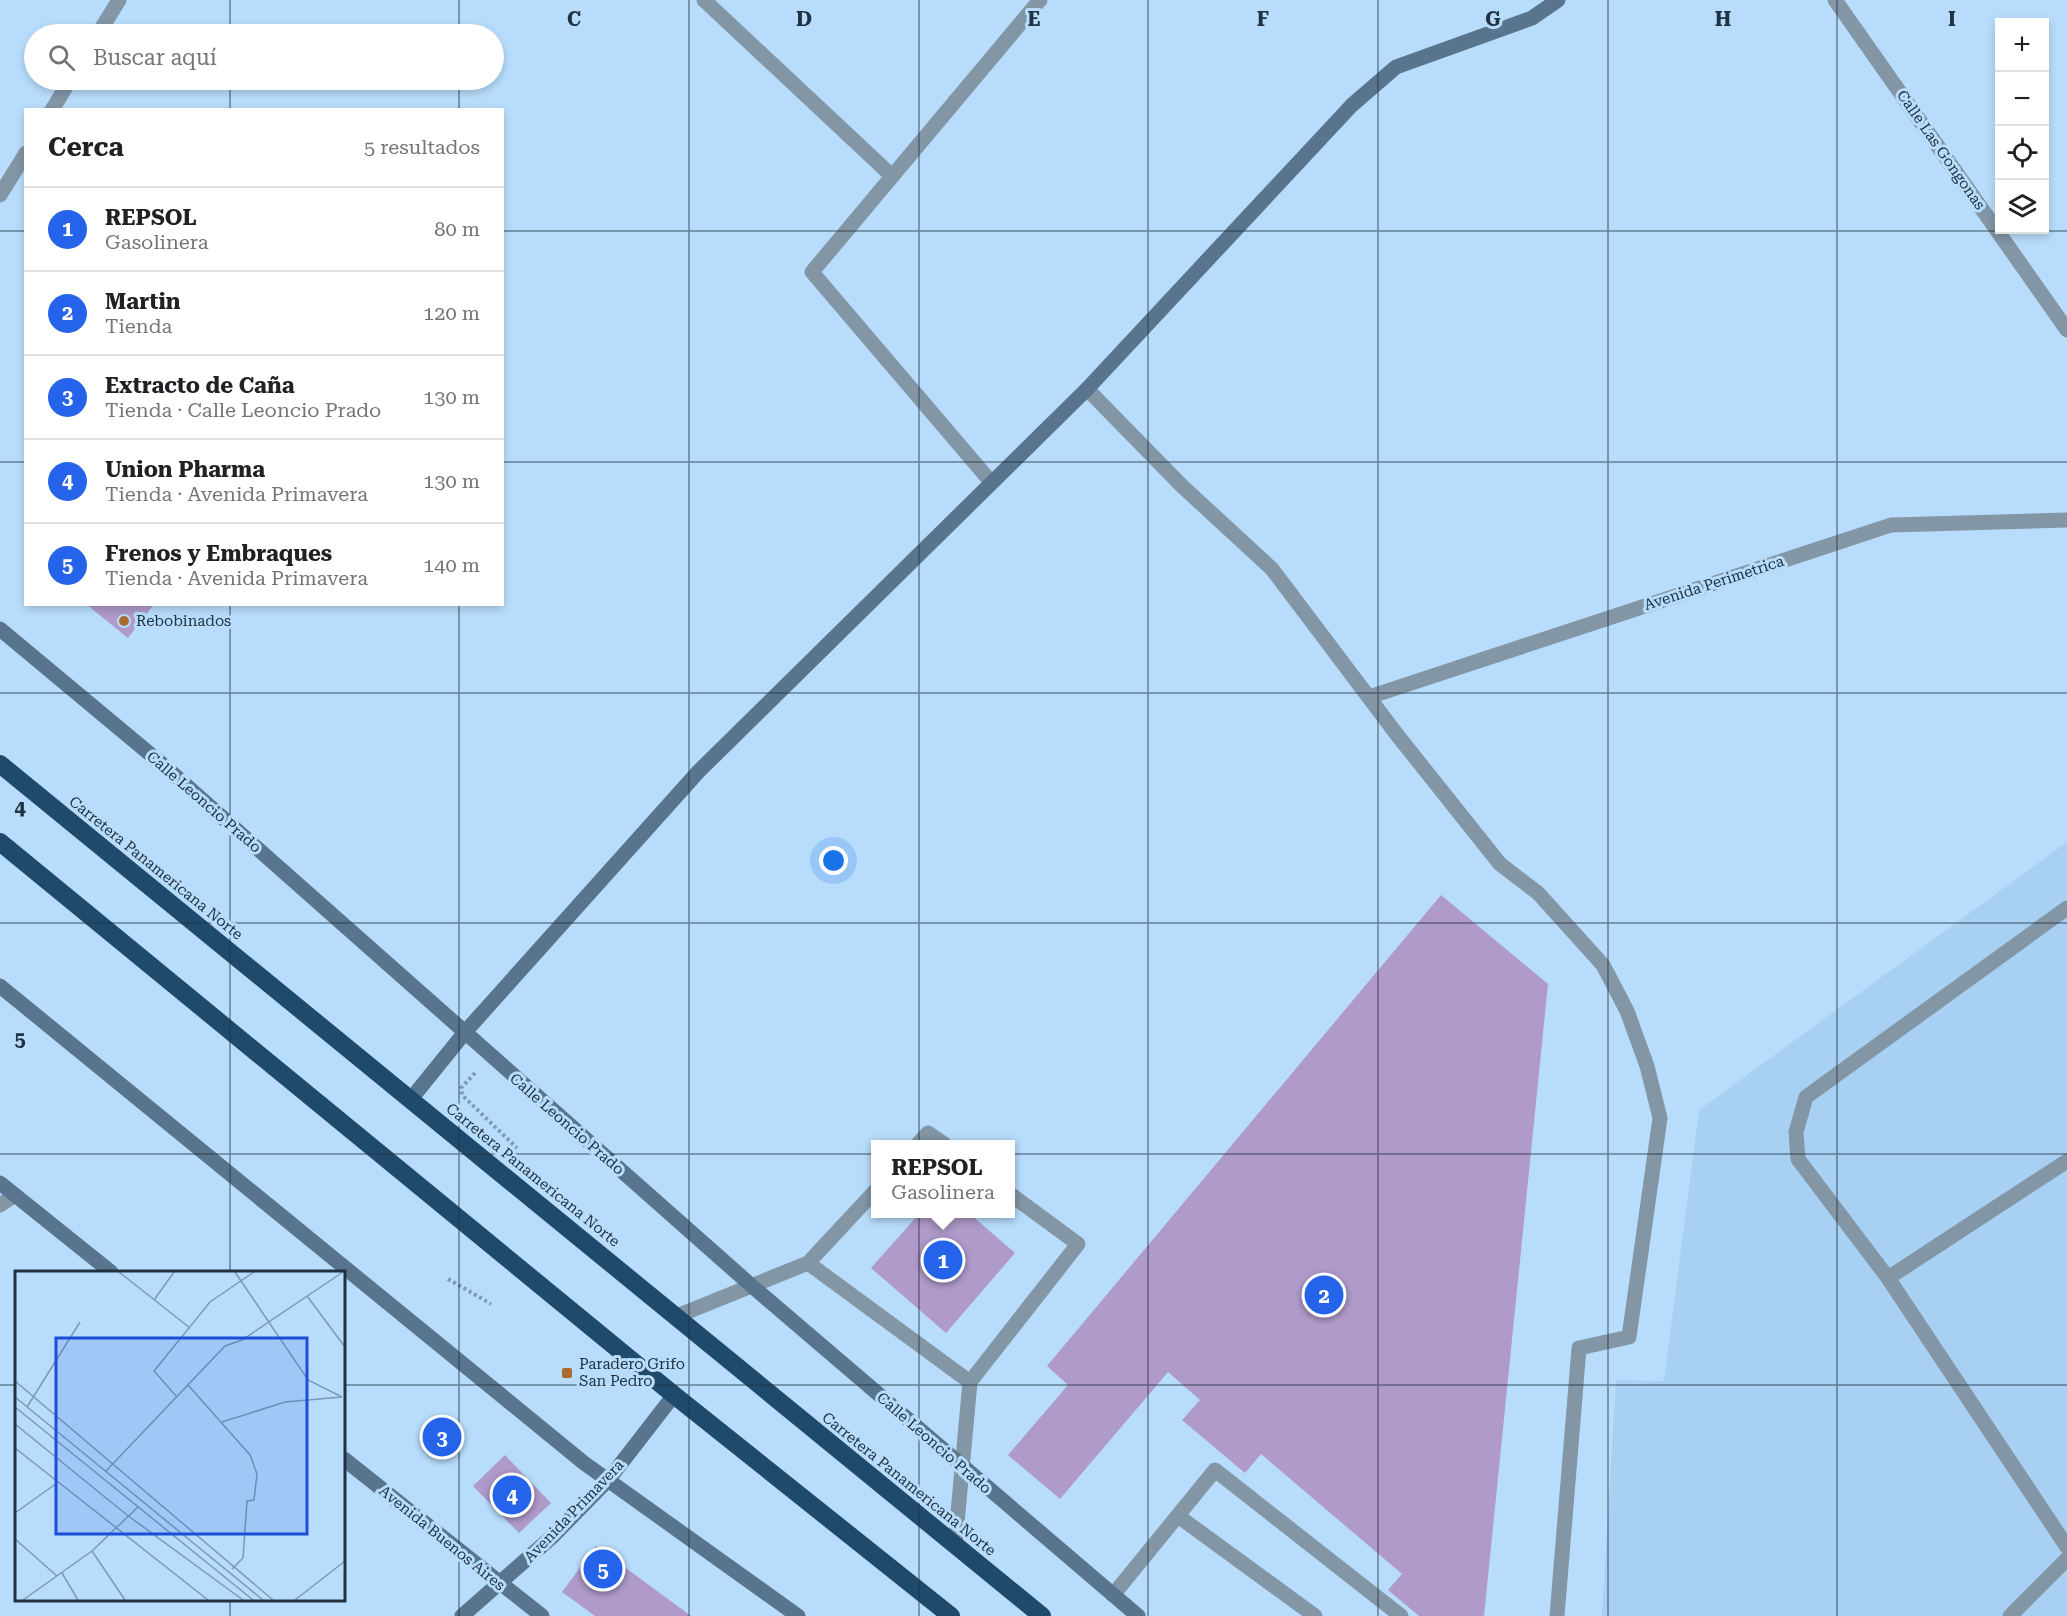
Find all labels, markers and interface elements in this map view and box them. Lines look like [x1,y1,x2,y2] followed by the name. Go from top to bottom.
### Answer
[567,7,581,31] text: C
[796,7,812,31] text: D
[1028,7,1041,31] text: E
[1257,7,1269,31] text: F
[1485,7,1501,31] text: G
[1715,7,1731,31] text: H
[1948,7,1956,31] text: I
[1995,18,2049,234] map controls
[1995,18,2049,72] button: +
[24,24,504,90] search box
[45,41,78,74] icon: search
[93,45,217,70] text: Buscar aquí
[1995,72,2049,126] button: −
[1893,87,1989,213] street label: Calle Las Gongonas
[1995,126,2049,180] button: locate
[48,132,124,162] text: Cerca
[364,135,480,159] text: 5 resultados
[1995,180,2049,234] button: layers
[105,205,196,230] text: REPSOL
[62,217,73,241] text: 1
[434,217,480,241] text: 80 m
[105,230,209,254] text: Gasolinera
[105,289,180,314] text: Martin
[62,301,73,325] text: 2
[423,301,480,325] text: 120 m
[105,314,172,338] text: Tienda
[105,373,295,398] text: Extracto de Caña
[62,385,73,409] text: 3
[423,385,480,409] text: 130 m
[105,398,381,422] text: Tienda · Calle Leoncio Prado
[105,457,265,482] text: Union Pharma
[62,469,73,493] text: 4
[423,469,480,493] text: 130 m
[105,482,368,506] text: Tienda · Avenida Primavera
[105,541,332,566] text: Frenos y Embraques
[1642,552,1786,614] street label: Avenida Perimetrica
[62,553,73,577] text: 5
[423,553,480,577] text: 140 m
[105,566,368,590] text: Tienda · Avenida Primavera
[136,612,231,630] place label: Rebobinados
[117,614,131,628] marker: Rebobinados
[143,747,265,857] street label: Calle Leoncio Prado
[66,792,246,944] street label: Carretera Panamericana Norte
[14,796,26,820] text: 4
[819,846,848,875] your location
[14,1027,26,1051] text: 5
[506,1069,628,1179] street label: Calle Leoncio Prado
[443,1099,623,1251] street label: Carretera Panamericana Norte
[871,1140,1015,1218] popup
[891,1155,983,1180] text: REPSOL
[891,1180,995,1204] text: Gasolinera
[924,1238,962,1282] pin: 1
[15,1271,345,1601] inset map
[1304,1272,1344,1318] pin: 2
[579,1355,685,1390] place label: Paradero Grifo San Pedro
[560,1366,574,1380] marker: Paradero Grifo San Pedro
[873,1388,995,1498] street label: Calle Leoncio Prado
[819,1408,999,1560] street label: Carretera Panamericana Norte
[422,1414,462,1460] pin: 3
[520,1456,628,1566] street label: Avenida Primavera
[492,1472,532,1518] pin: 4
[375,1482,509,1594] street label: Avenida Buenos Aires
[584,1546,622,1592] pin: 5

